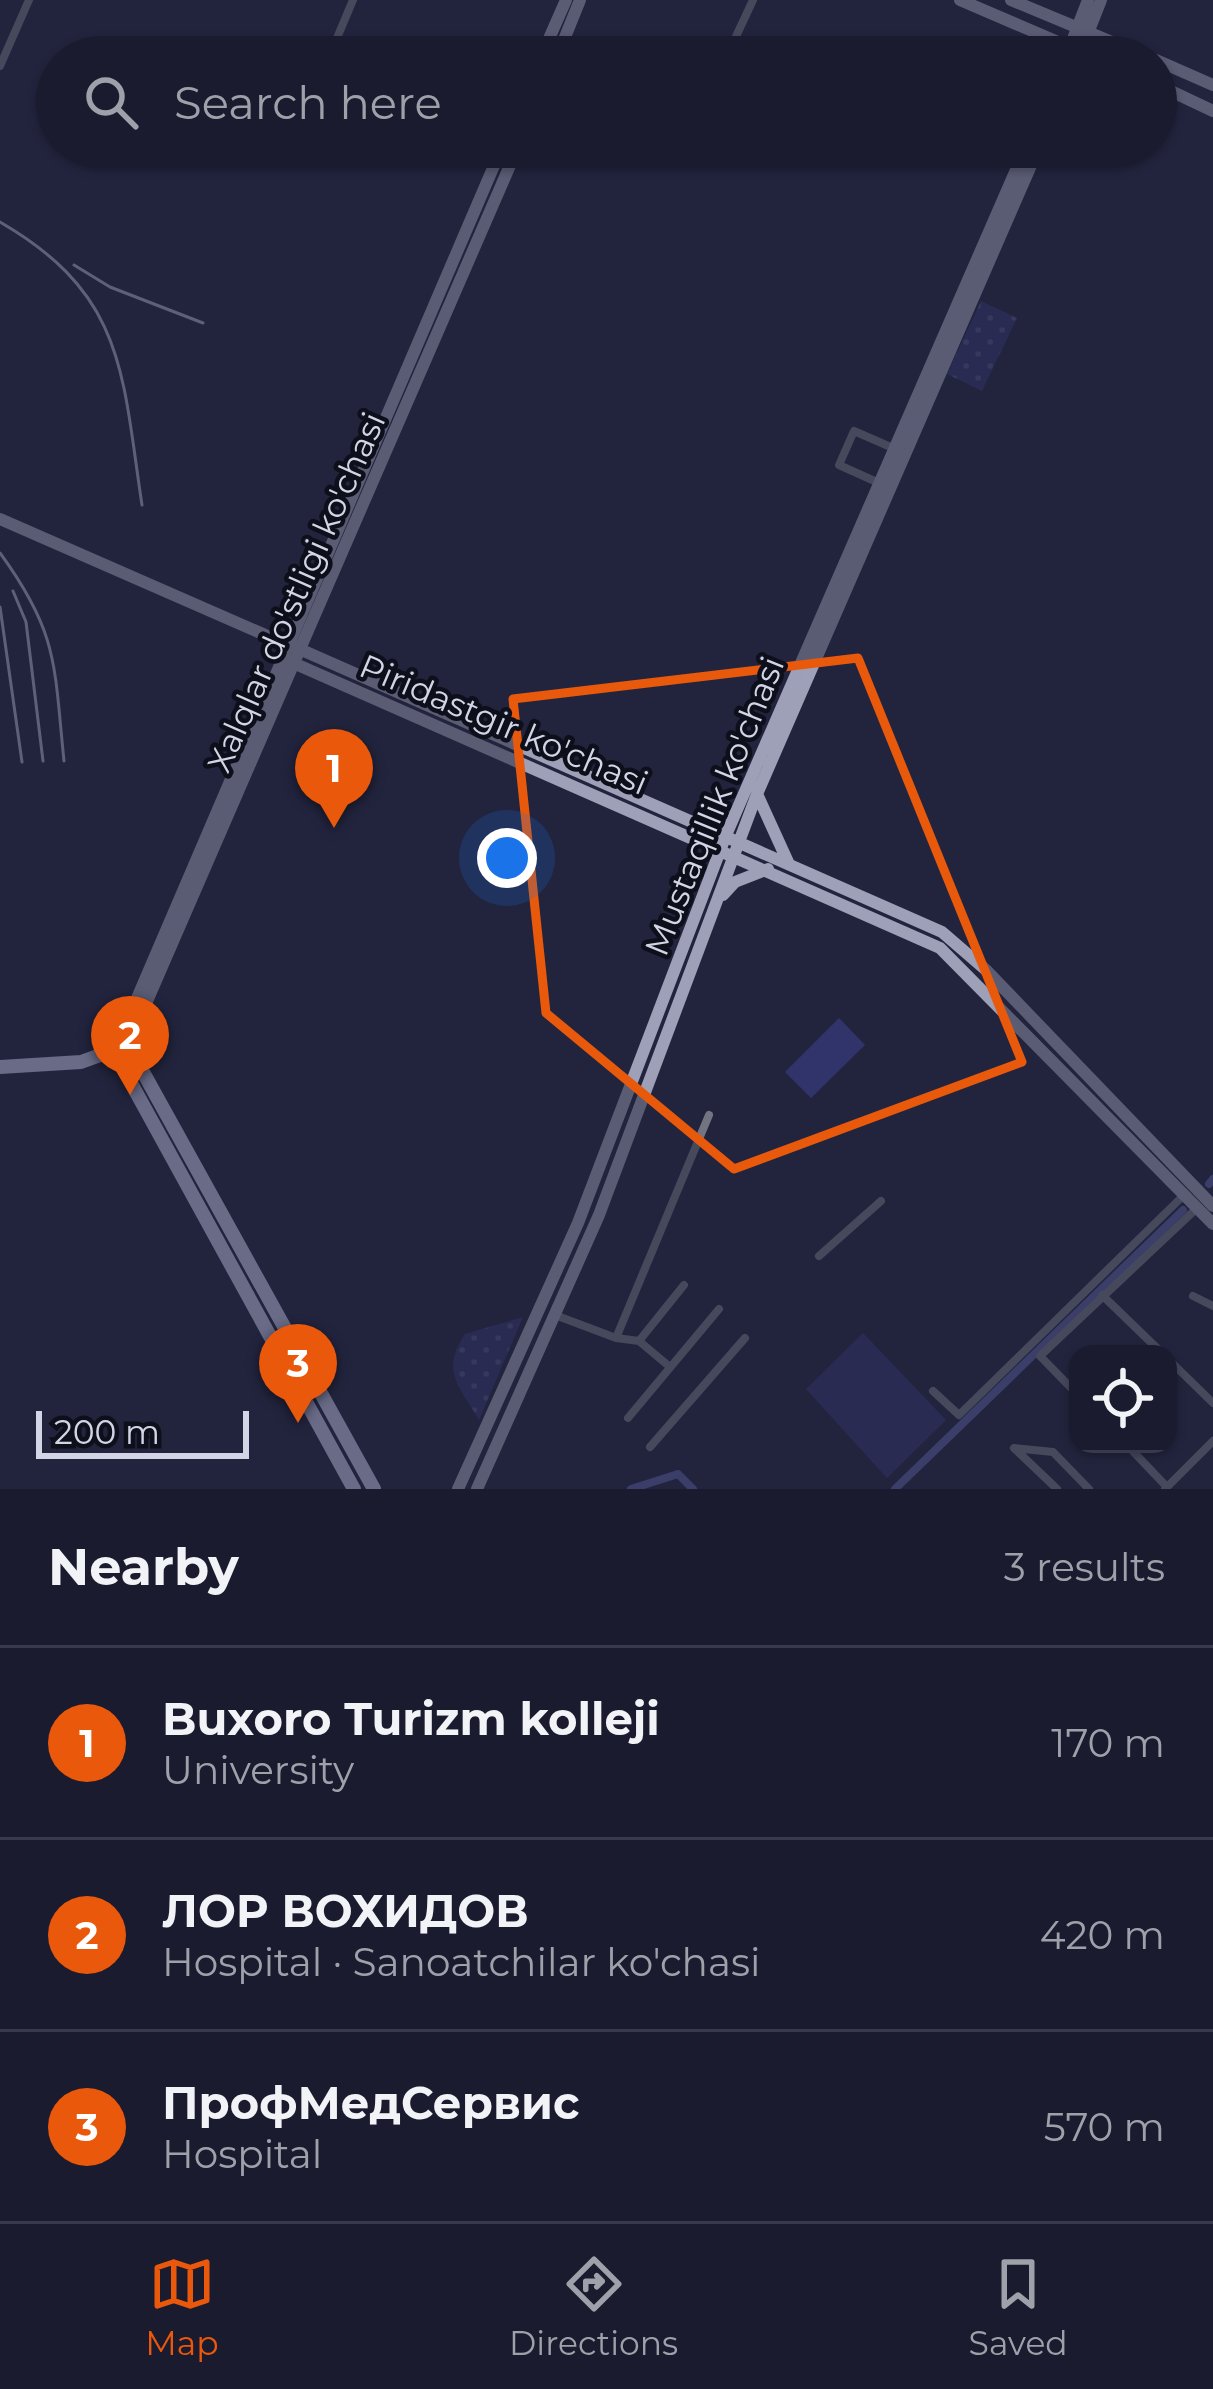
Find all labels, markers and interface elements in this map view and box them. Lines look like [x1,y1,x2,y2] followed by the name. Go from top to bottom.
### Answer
[36,36,1177,168] search box
[78,69,144,135] icon: search
[174,75,442,130] text: Search here
[199,406,393,778] street label: Xalqlar do'stligi ko'chasi
[354,645,654,803] street label: Piridastgir ko'chasi
[636,651,792,961] street label: Mustaqillik ko'chasi
[295,729,373,828] pin: 1
[477,828,537,888] your location
[91,996,169,1095] pin: 2
[259,1324,337,1423] pin: 3
[1069,1345,1177,1453] map controls
[1069,1345,1177,1453] button: locate
[36,1405,249,1458] scale bar
[54,1412,160,1452] text: 200 m
[48,1536,239,1598] text: Nearby
[1004,1543,1165,1591] text: 3 results
[162,1691,660,1746] text: Buxoro Turizm kolleji
[79,1719,95,1767] text: 1
[1051,1719,1165,1767] text: 170 m
[162,1746,354,1794] text: University
[162,1883,529,1938] text: ЛОР ВОХИДОВ
[75,1911,99,1959] text: 2
[1040,1911,1165,1959] text: 420 m
[162,1938,760,1986] text: Hospital · Sanoatchilar ko'chasi
[162,2075,580,2130] text: ПрофМедСервис
[75,2103,99,2151] text: 3
[1044,2103,1165,2151] text: 570 m
[162,2130,322,2178] text: Hospital
[145,2251,219,2363] tab: Map
[509,2251,678,2363] tab: Directions
[969,2251,1068,2363] tab: Saved

